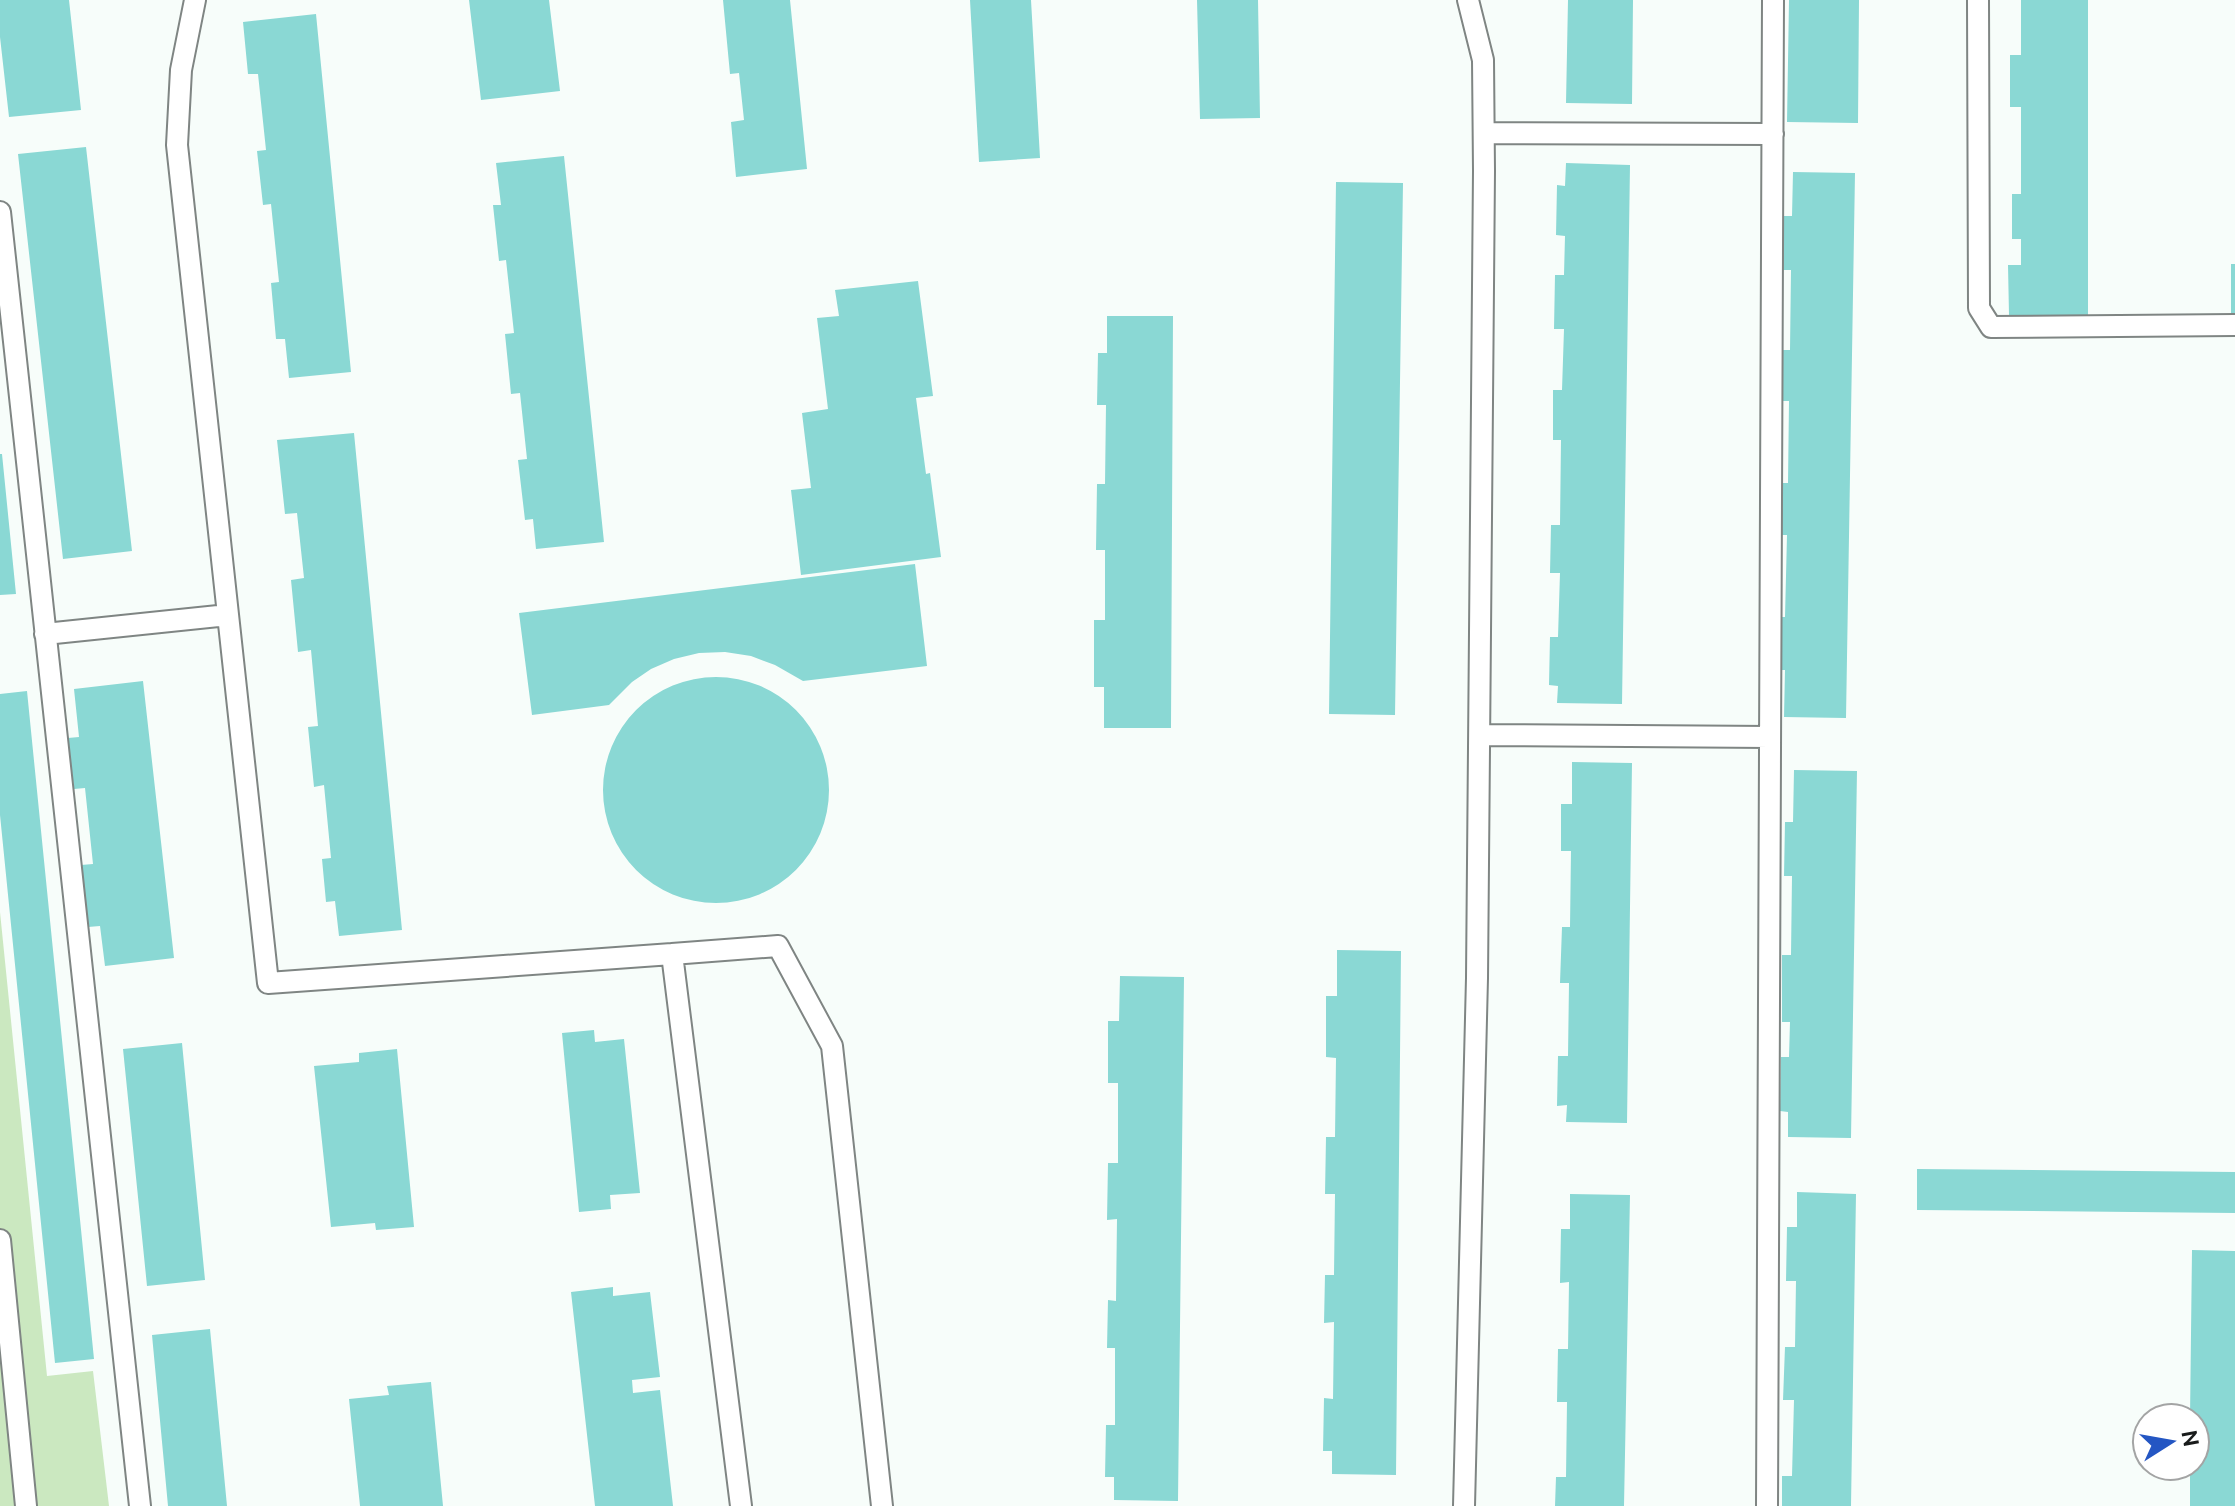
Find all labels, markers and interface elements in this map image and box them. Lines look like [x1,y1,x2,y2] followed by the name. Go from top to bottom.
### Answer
[2131,1402,2211,1482] north arrow
[2177,1428,2205,1449] text: N

